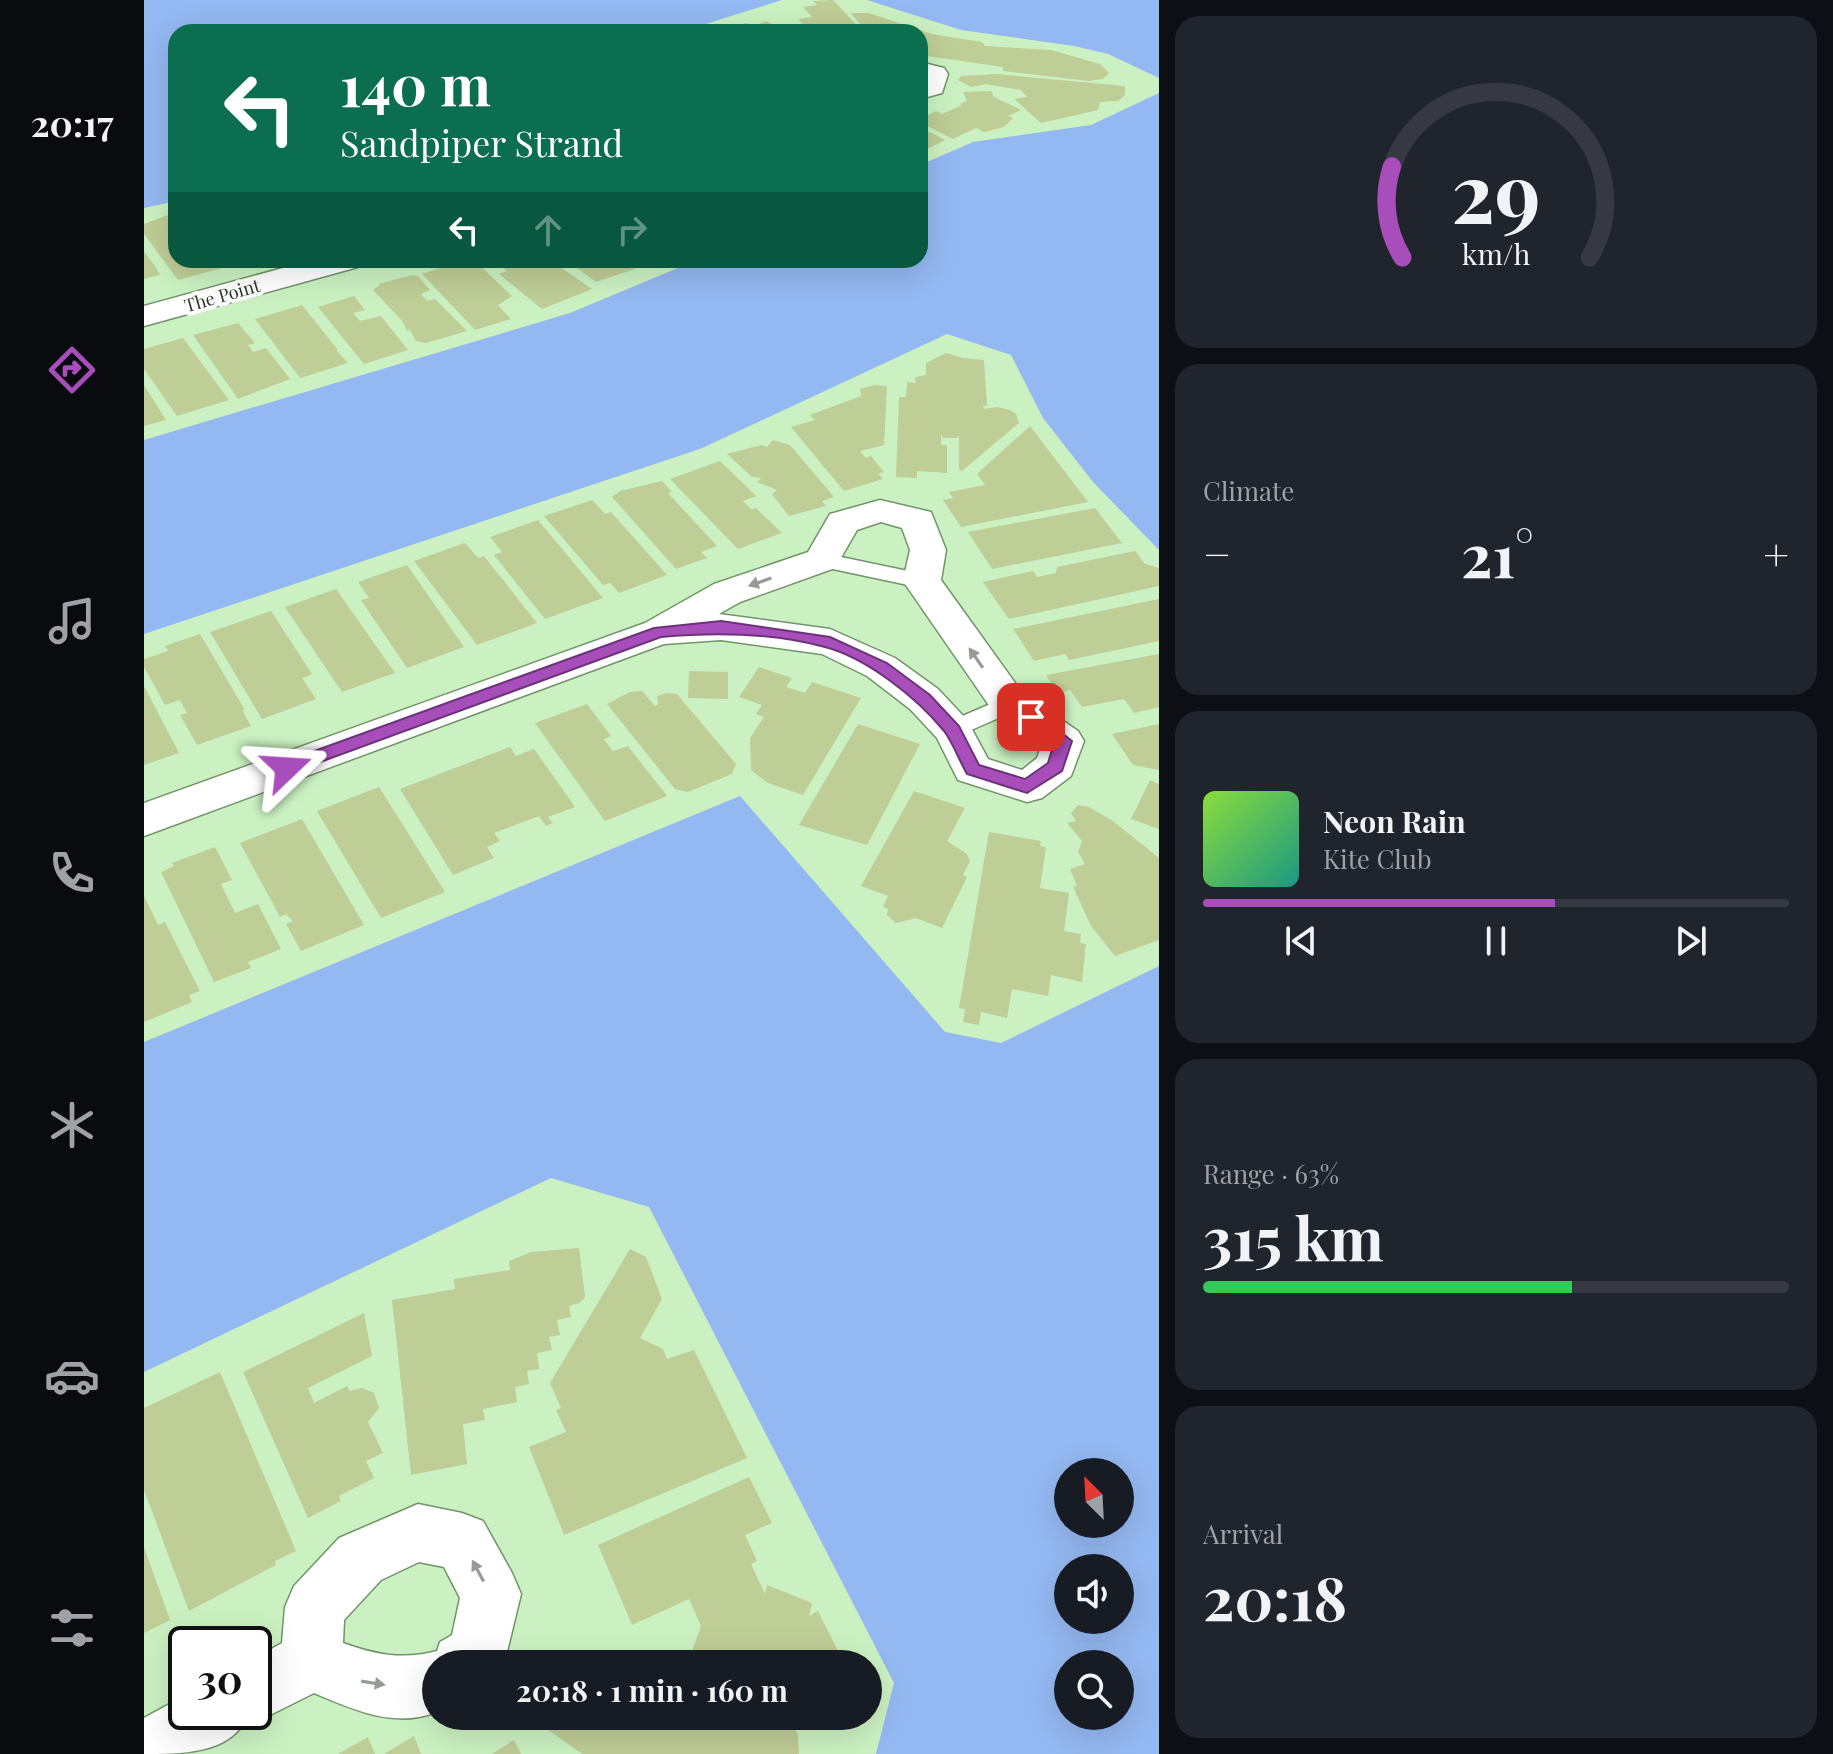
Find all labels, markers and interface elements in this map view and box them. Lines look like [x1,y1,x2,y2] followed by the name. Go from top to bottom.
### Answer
[340,46,491,121] text: 140 m
[208,56,312,160] icon: left
[31,98,113,146] text: 20:17
[340,118,623,166] text: Sandpiper Strand
[1451,133,1541,244] text: 29
[442,208,486,252] icon: left
[526,208,570,252] icon: ahead
[610,208,654,252] icon: right
[1462,234,1530,272] text: km/h
[181,273,263,317] street label: The Point
[44,342,100,398] icon: directions
[1203,473,1294,508] text: Climate
[1461,513,1534,593] text: 21°
[1203,523,1231,582] text: −
[1763,523,1789,582] text: +
[748,576,772,588] one-way arrow
[44,593,100,649] icon: music
[969,647,984,668] one-way arrow
[997,683,1065,751] pin
[1009,695,1053,739] icon: arrive
[245,726,329,810] position arrow
[1323,801,1466,841] text: Neon Rain
[1323,841,1432,876] text: Kite Club
[44,845,100,901] icon: phone
[1279,919,1323,963] icon: previous
[1474,919,1518,963] icon: pause
[1669,919,1713,963] icon: next
[44,1097,100,1153] icon: climate
[1203,1156,1339,1191] text: Range · 63%
[1203,1196,1384,1276] text: 315 km
[44,1348,100,1404] icon: car
[1054,1458,1134,1538] north arrow
[1054,1458,1134,1730] map controls
[1203,1516,1283,1551] text: Arrival
[1054,1554,1134,1634] button: sound
[1203,1556,1347,1636] text: 20:18
[471,1560,485,1582] one-way arrow
[44,1600,100,1656] icon: filters
[168,1626,272,1730] speed limit sign: 30
[1054,1650,1134,1730] button: search
[516,1670,788,1710] text: 20:18 · 1 min · 160 m
[360,1677,385,1690] one-way arrow

